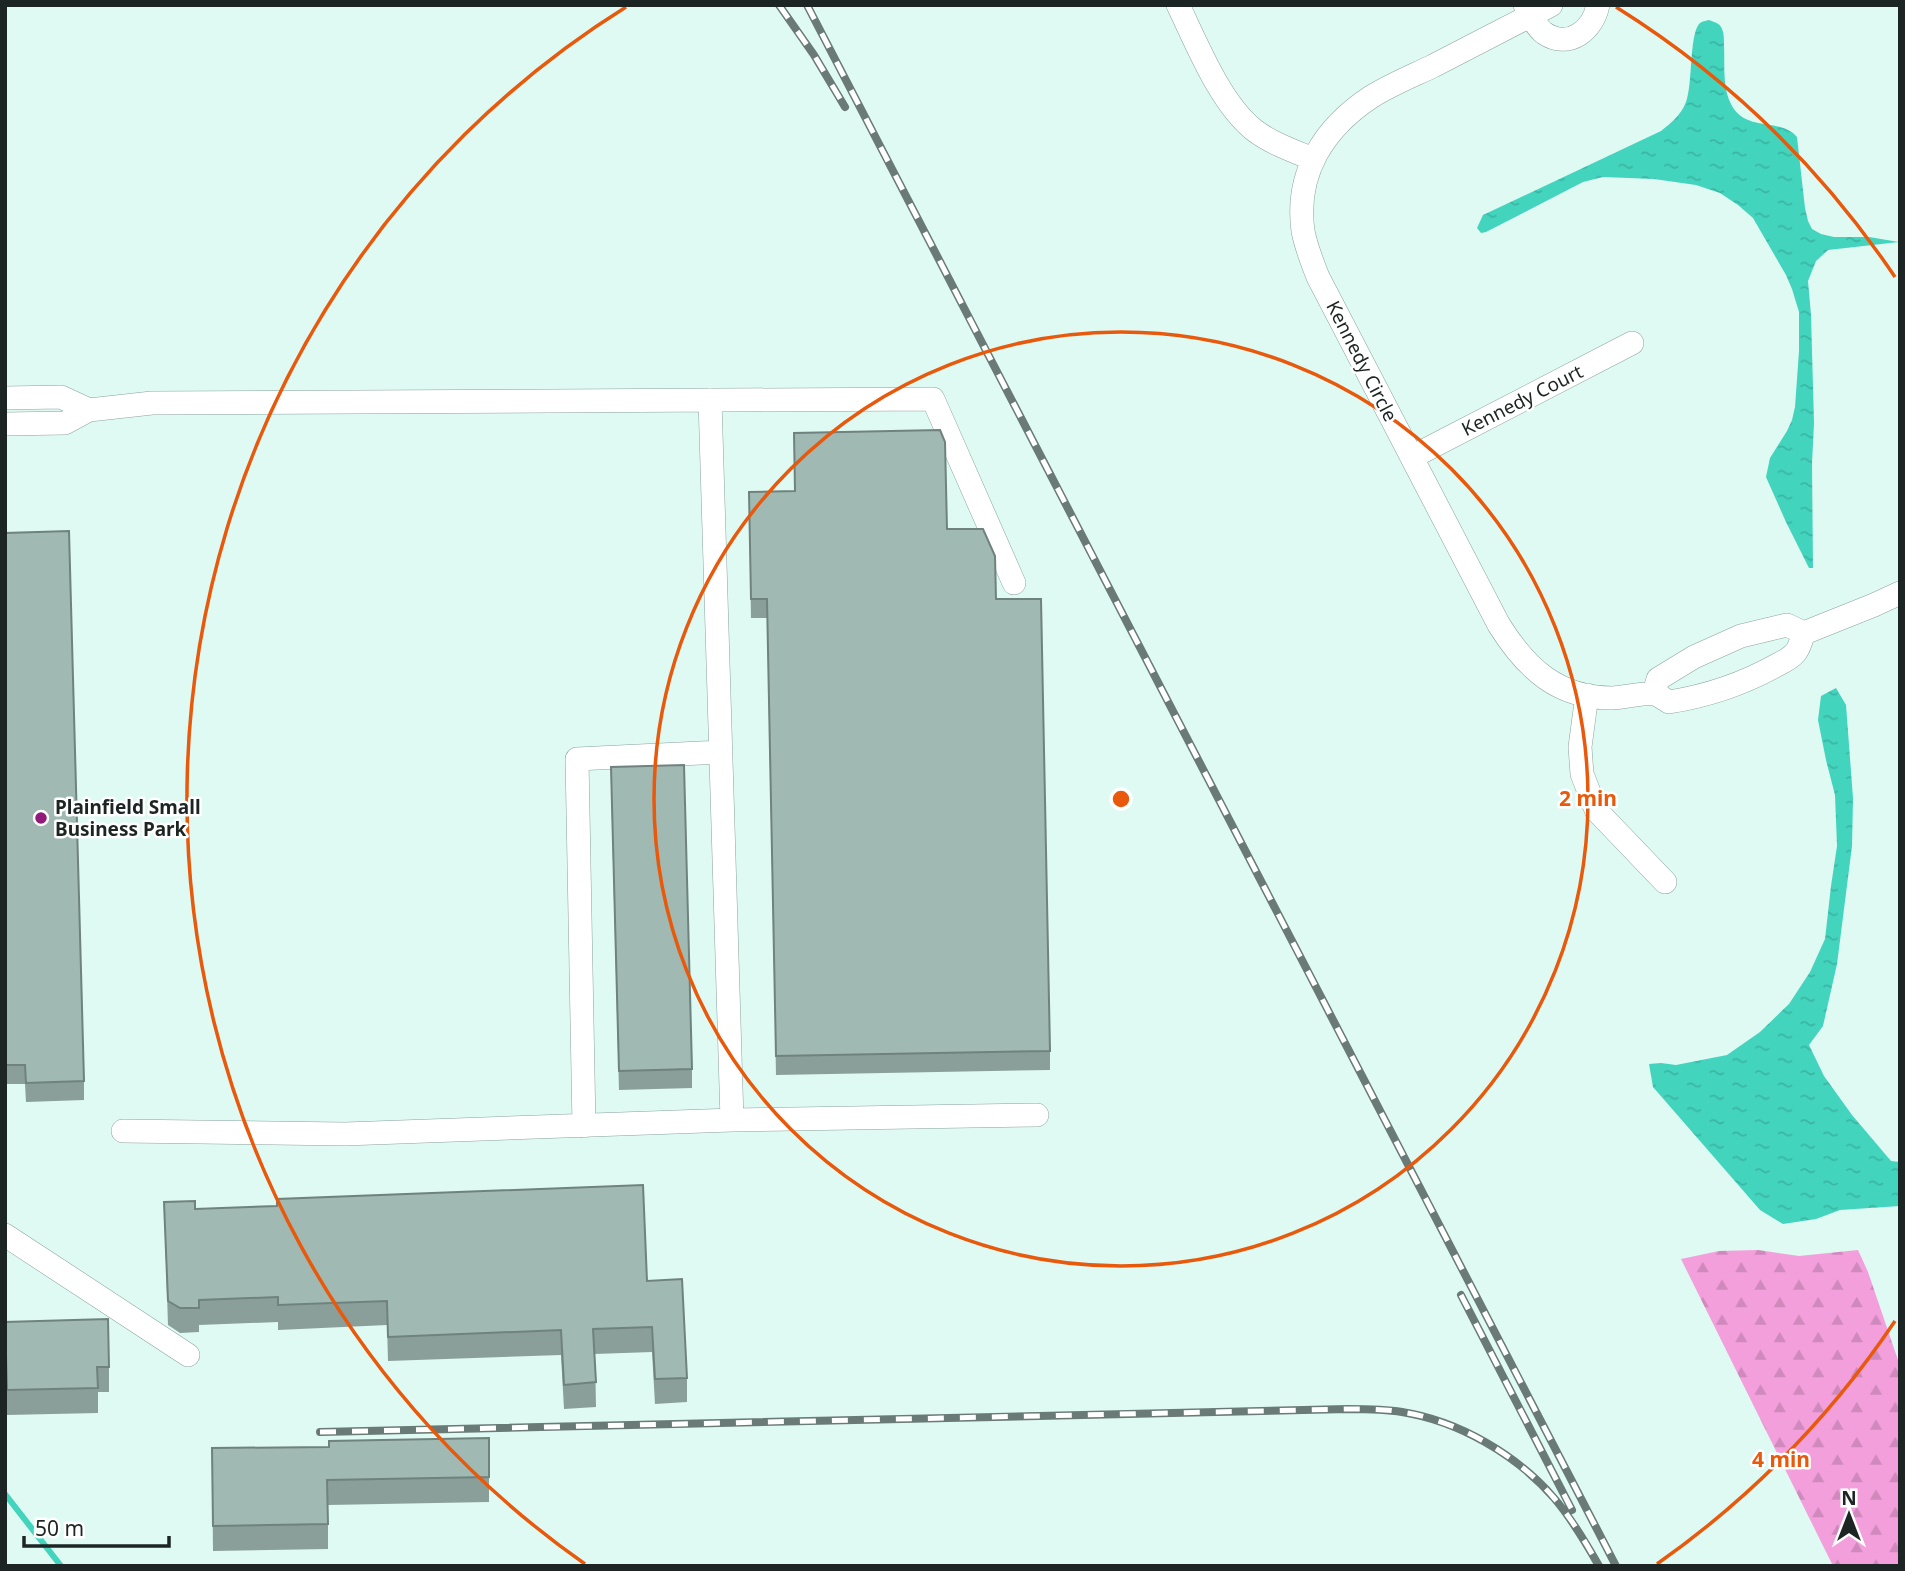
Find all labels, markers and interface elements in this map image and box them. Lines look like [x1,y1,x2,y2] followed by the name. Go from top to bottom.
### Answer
[1320,296,1404,426] street label: Kennedy Circle
[1457,358,1587,442] street label: Kennedy Court
[1559,784,1617,812] text: 2 min
[1109,787,1133,811] centre of rings
[55,794,201,842] place label: Plainfield Small Business Park
[33,810,49,826] marker: Plainfield Small Business Park
[1752,1445,1810,1473] text: 4 min
[1814,1480,1884,1550] north arrow
[1841,1485,1857,1511] text: N
[24,1504,170,1548] scale bar
[35,1514,84,1542] text: 50 m

